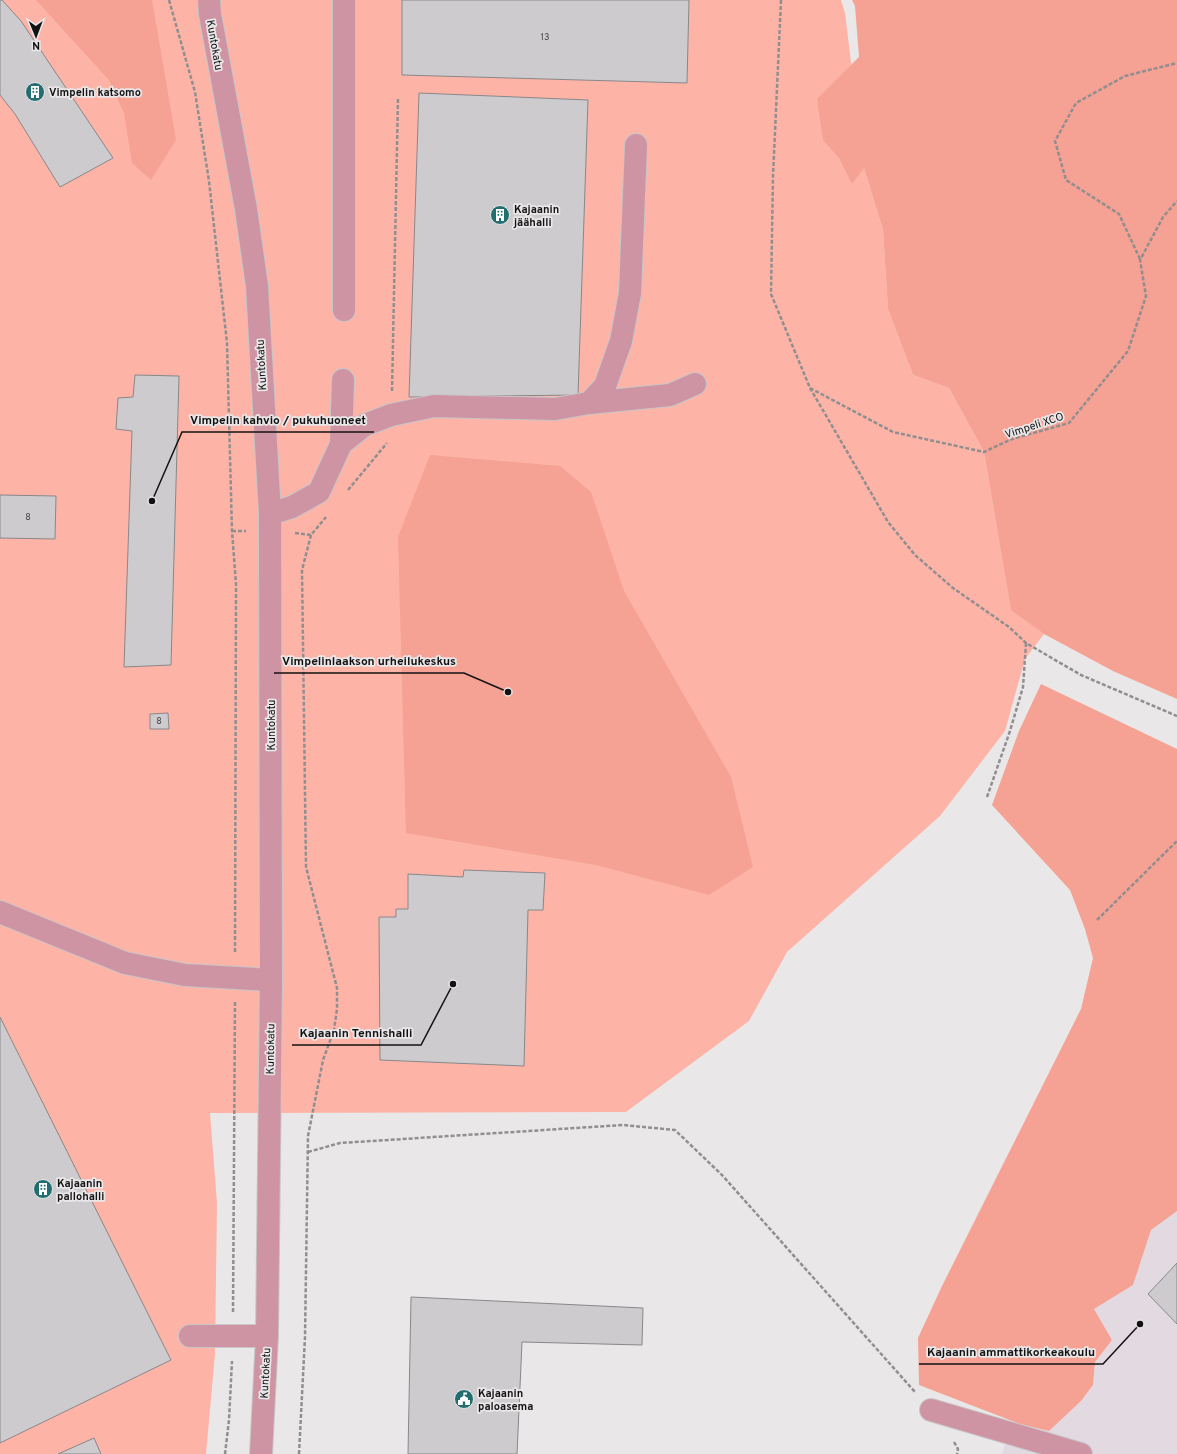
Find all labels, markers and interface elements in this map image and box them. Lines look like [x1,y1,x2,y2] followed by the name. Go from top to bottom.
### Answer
[16,16,56,56] north arrow
[203,19,225,71] street label: Kuntokatu
[541,32,549,43] house number: 13
[32,38,40,52] text: N
[24,81,46,103] building icon: Vimpelin katsomo
[49,86,141,100] place label: Vimpelin katsomo
[513,203,559,230] place label: Kajaanin jäähalli
[489,204,511,226] building icon: Kajaanin jäähalli
[254,339,270,391] street label: Kuntokatu
[182,408,374,432] callout: Vimpelin kahvio / pukuhuoneet
[1003,410,1066,442] street label: Vimpeli XCO
[190,413,366,429] text: Vimpelin kahvio / pukuhuoneet
[25,512,31,523] house number: 8
[274,649,464,673] callout: Vimpelinlaakson urheilukeskus
[282,654,456,670] text: Vimpelinlaakson urheilukeskus
[265,700,279,750] street label: Kuntokatu
[156,716,162,727] house number: 8
[292,1021,421,1045] callout: Kajaanin Tennishalli
[264,1023,278,1075] street label: Kuntokatu
[300,1026,412,1042] text: Kajaanin Tennishalli
[57,1177,104,1204] place label: Kajaanin pallohalli
[32,1178,54,1200] building icon: Kajaanin pallohalli
[919,1340,1103,1364] callout: Kajaanin ammattikorkeakoulu
[927,1345,1095,1361] text: Kajaanin ammattikorkeakoulu
[258,1347,274,1399] street label: Kuntokatu
[478,1387,533,1414] place label: Kajaanin paloasema
[453,1388,475,1410] public building icon: Kajaanin paloasema

